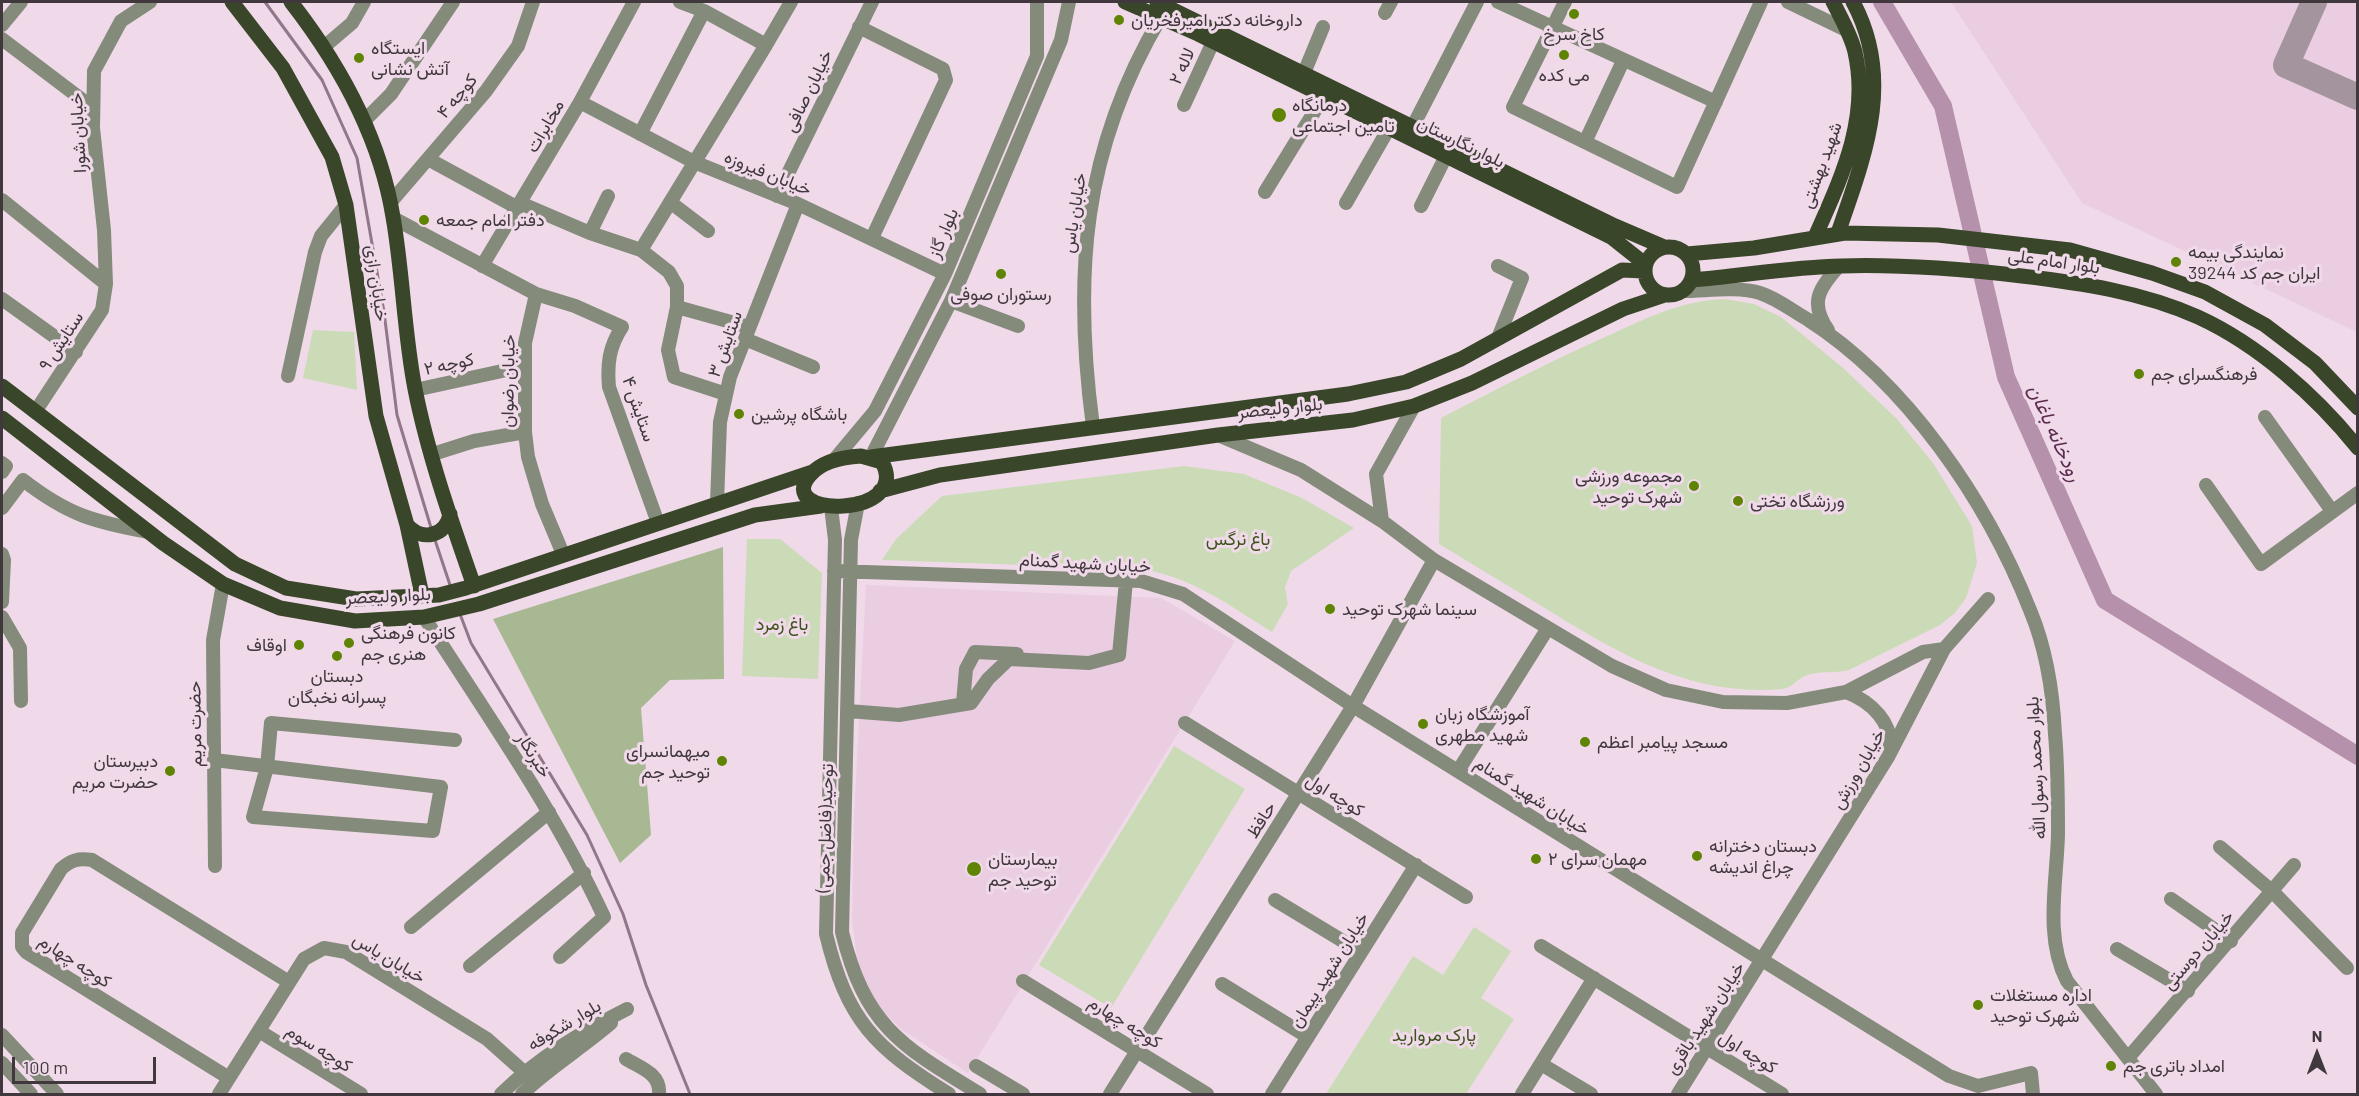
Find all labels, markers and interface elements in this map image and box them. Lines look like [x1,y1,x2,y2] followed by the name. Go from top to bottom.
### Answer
[1567,7,1581,21] marker: کاخ سرخ
[1131,9,1303,31] place label: داروخانه دکتر امیرفخریان
[1112,13,1126,27] marker: داروخانه دکتر امیرفخریان
[1543,23,1605,45] place label: کاخ سرخ
[371,37,449,80] place label: ایستگاه آتش نشانی
[1164,44,1200,88] street label: لاله ۲
[779,46,837,136] street label: خیابان صافی
[1557,48,1571,62] marker: می کده
[352,51,366,65] marker: ایستگاه آتش نشانی
[1538,64,1590,86] place label: می کده
[432,69,482,123] street label: کوچه ۴
[65,92,91,174] street label: خیابان شورا
[1292,94,1395,136] place label: درمانگاه تامین اجتماعی
[521,96,569,156] street label: مخابرات
[1270,106,1288,124] marker: درمانگاه تامین اجتماعی
[1414,112,1508,172] street label: بلوار نگارستان
[1795,119,1847,211] street label: شهید بهشتی
[721,146,815,200] street label: خیابان فیروزه
[1057,171,1091,255] street label: خیابان یاس
[923,205,963,261] street label: بلوار گاز
[436,209,545,231] place label: دفتر امام جمعه
[417,213,431,227] marker: دفتر امام جمعه
[2188,241,2320,284] place label: نمایندگی بیمه ایران جم کد 39244
[361,243,393,323] street label: خیابان رازی
[2007,244,2101,278] street label: بلوار امام علی
[2169,255,2183,269] marker: نمایندگی بیمه ایران جم کد 39244
[994,267,1008,281] marker: رستوران صوفی
[950,283,1052,305] place label: رستوران صوفی
[34,307,88,375] street label: ستایش ۹
[703,308,747,380] street label: ستایش ۳
[496,334,520,428] street label: خیابان رضوان
[422,348,476,380] street label: کوچه ۲
[2151,363,2257,385] place label: فرهنگسرای جم
[2132,367,2146,381] marker: فرهنگسرای جم
[618,374,660,444] street label: ستایش ۴
[2023,381,2087,485] water label: رودخانه باغان
[1236,393,1324,423] street label: بلوار ولیعصر
[751,403,847,425] place label: باشگاه پرشین
[732,407,746,421] marker: باشگاه پرشین
[1575,465,1682,508] place label: مجموعه ورزشی شهرک توحید
[1687,479,1701,493] marker: مجموعه ورزشی شهرک توحید
[1750,490,1845,512] place label: ورزشگاه تختی
[1731,494,1745,508] marker: ورزشگاه تختی
[1206,528,1270,550] park label: باغ نرگس
[1019,549,1151,577] street label: خیابان شهید گمنام
[345,583,431,609] street label: بلوار ولیعصر
[1342,598,1477,620] place label: سینما شهرک توحید
[1323,602,1337,616] marker: سینما شهرک توحید
[756,613,808,635] park label: باغ زمرد
[361,622,456,664] place label: کانون فرهنگی هنری جم
[246,634,287,656] place label: اوقاف
[342,636,356,650] marker: کانون فرهنگی هنری جم
[292,638,306,652] marker: اوقاف
[330,649,344,663] marker: دبستان پسرانه نخبگان
[288,665,386,708] place label: دبستان پسرانه نخبگان
[183,681,207,767] street label: حضرت مریم
[2021,696,2051,840] street label: بلوار محمد رسول الله
[1435,703,1530,746] place label: آموزشگاه زبان شهید مطهری
[1416,717,1430,731] marker: آموزشگاه زبان شهید مطهری
[1826,725,1890,813] street label: خیابان ورزش
[512,728,556,782] street label: خبرنگار
[1597,731,1728,753] place label: مسجد پیامبر اعظم
[1578,735,1592,749] marker: مسجد پیامبر اعظم
[626,740,710,783] place label: میهمانسرای توحید جم
[72,750,158,792] place label: دبیرستان حضرت مریم
[1470,752,1594,840] street label: خیابان شهید گمنام
[715,754,729,768] marker: میهمانسرای توحید جم
[812,763,838,893] street label: توحید(فاضل جمی)
[163,764,177,778] marker: دبیرستان حضرت مریم
[1302,769,1368,821] street label: کوچه اول
[1242,798,1280,842] street label: حافظ
[1709,835,1817,878] place label: دبستان دخترانه چراغ اندیشه
[988,848,1058,890] place label: بیمارستان توحید جم
[1548,848,1647,870] place label: مهمان سرای ۲
[1690,849,1704,863] marker: دبستان دخترانه چراغ اندیشه
[1529,852,1543,866] marker: مهمان سرای ۲
[965,860,983,878] marker: بیمارستان توحید جم
[2158,906,2238,994] street label: خیابان دوستی
[1285,908,1373,1032] street label: خیابان شهید پیمان
[349,928,429,988] street label: خیابان یاس
[35,930,115,992] street label: کوچه چهارم
[1661,958,1749,1078] street label: خیابان شهید باقری
[1990,984,2092,1026] place label: اداره مستغلات شهرک توحید
[1084,991,1166,1053] street label: کوچه چهارم
[523,995,605,1055] street label: بلوار شکوفه
[1971,998,1985,1012] marker: اداره مستغلات شهرک توحید
[282,1019,356,1077] street label: کوچه سوم
[1392,1024,1476,1046] park label: پارک مروارید
[2287,1024,2347,1084] north arrow
[1715,1026,1781,1078] street label: کوچه اول
[2312,1026,2322,1045] text: N
[15,1045,159,1083] scale bar
[2123,1055,2225,1077] place label: امداد باتری جم
[23,1056,68,1078] text: 100 m
[2104,1059,2118,1073] marker: امداد باتری جم

